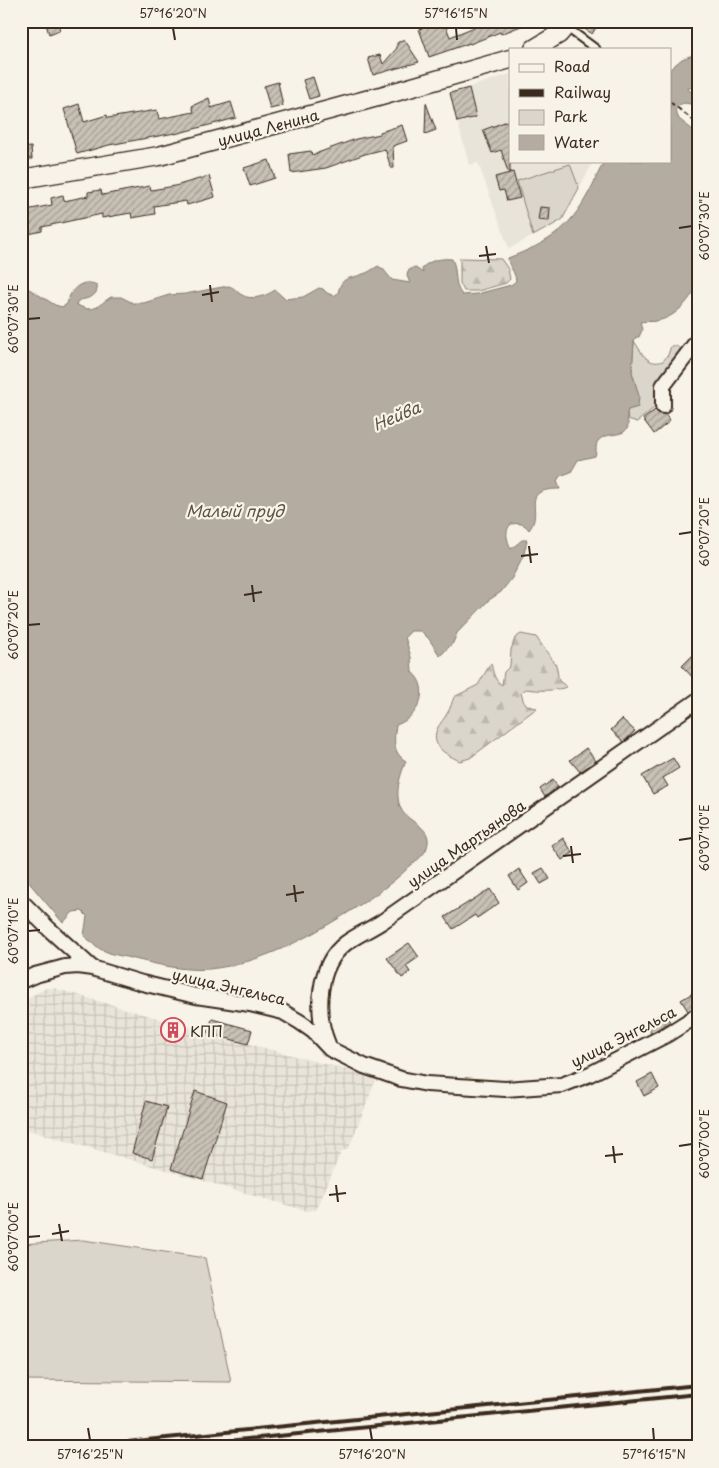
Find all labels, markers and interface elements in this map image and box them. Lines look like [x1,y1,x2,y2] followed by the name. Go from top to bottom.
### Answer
[139,4,207,22] text: 57°16'20"N
[424,4,488,22] text: 57°16'15"N
[509,48,672,162] legend
[554,54,590,77] text: Road
[554,80,611,103] text: Railway
[215,102,322,152] street label: улица Ленина
[554,104,588,127] text: Park
[554,130,599,153] text: Water
[695,191,713,261] text: 60°07'30"E
[4,284,22,354] text: 60°07'30"E
[368,394,424,436] water label: Нейва
[695,497,713,567] text: 60°07'20"E
[186,498,286,522] water label: Малый пруд
[4,590,22,660] text: 60°07'20"E
[402,793,530,893] street label: улица Мартьянова
[695,805,713,871] text: 60°07'10"E
[4,898,22,964] text: 60°07'10"E
[170,962,289,1010] street label: улица Энгельса
[566,999,680,1072] street label: улица Энгельса
[160,1017,186,1043] building icon: КПП
[190,1019,223,1042] place label: КПП
[695,1109,713,1179] text: 60°07'00"E
[4,1202,22,1272] text: 60°07'00"E
[57,1445,123,1463] text: 57°16'25"N
[338,1445,406,1463] text: 57°16'20"N
[622,1445,686,1463] text: 57°16'15"N

